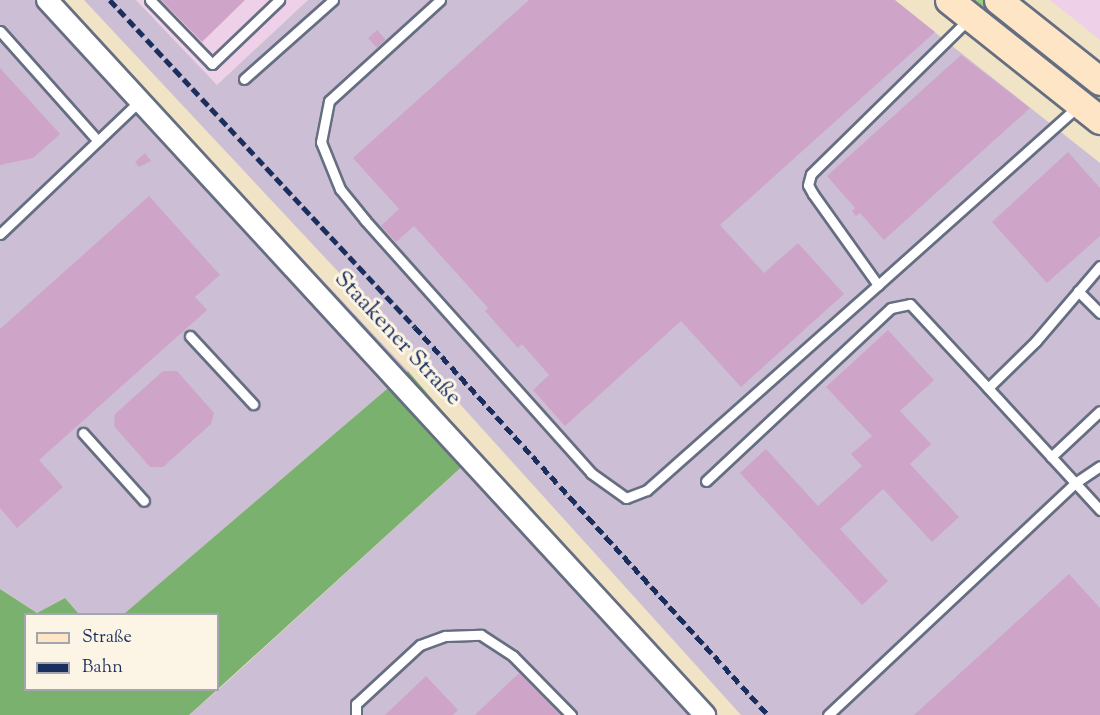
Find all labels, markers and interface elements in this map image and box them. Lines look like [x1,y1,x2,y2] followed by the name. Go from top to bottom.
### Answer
[327,266,467,412] street label: Staakener Straße
[24,613,219,691] legend
[82,625,132,651] text: Straße
[82,655,123,681] text: Bahn

